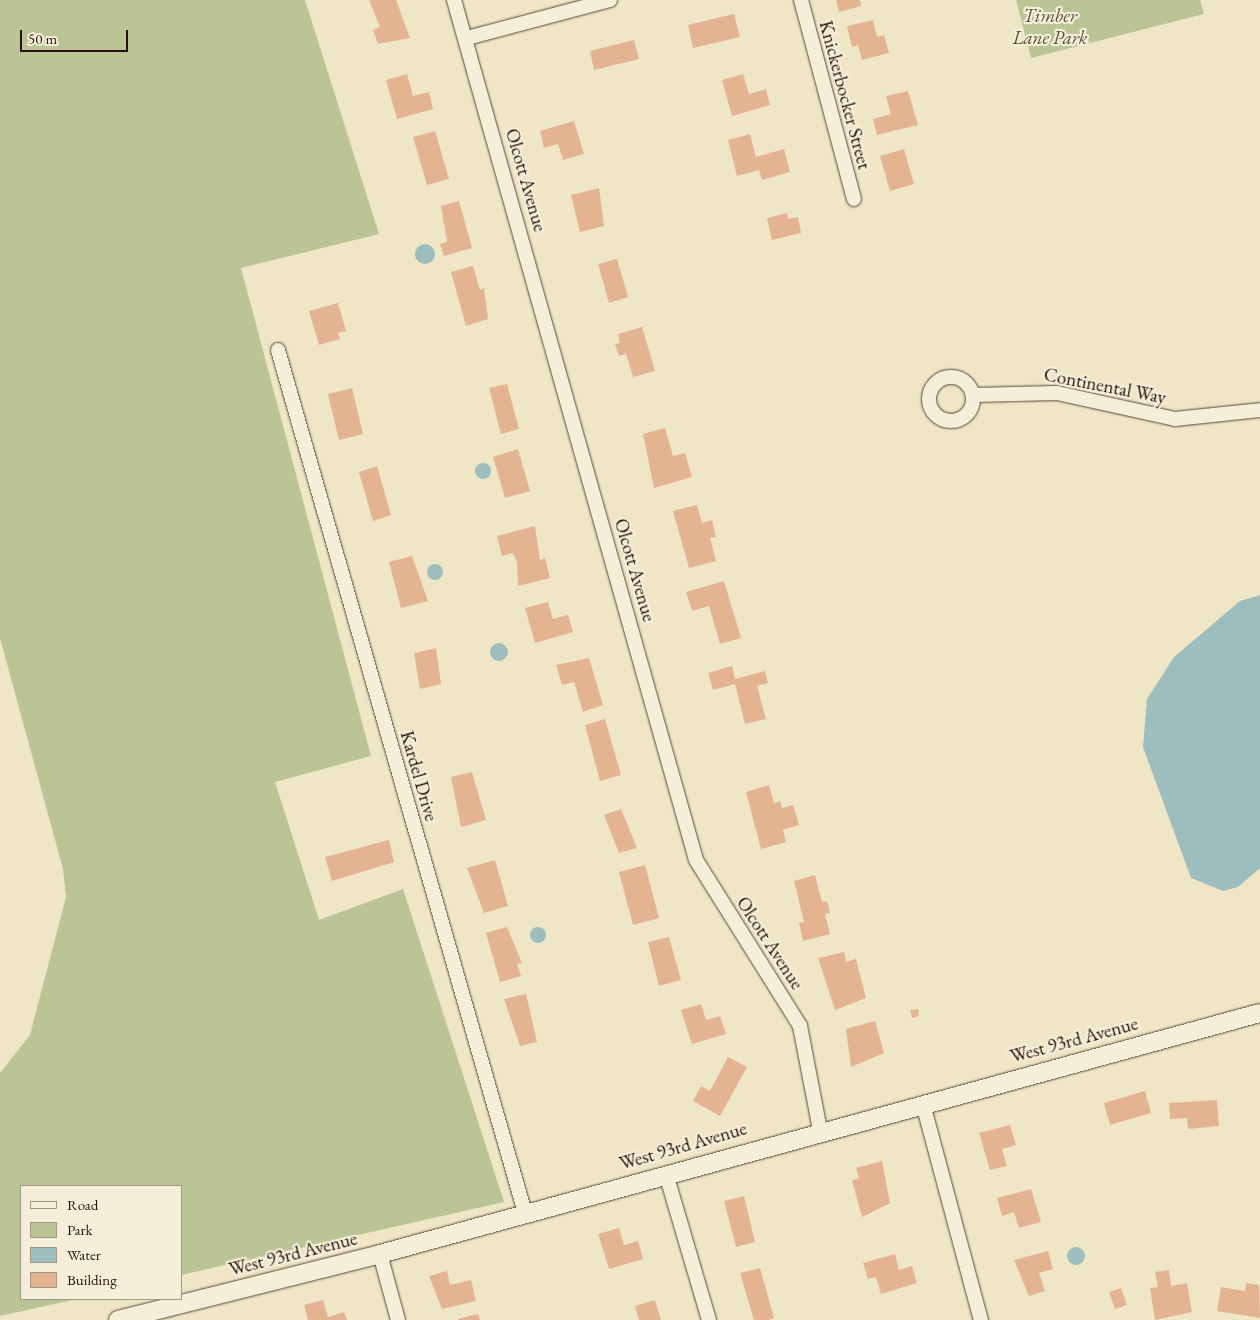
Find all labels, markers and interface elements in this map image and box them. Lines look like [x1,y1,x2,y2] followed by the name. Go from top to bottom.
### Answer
[1012,5,1088,49] park label: Timber Lane Park
[814,18,876,172] street label: Knickerbocker Street
[22,20,130,52] scale bar
[28,29,57,48] text: 50 m
[500,126,552,234] street label: Olcott Avenue
[1042,363,1168,409] street label: Continental Way
[609,516,661,624] street label: Olcott Avenue
[395,728,443,824] street label: Kardel Drive
[732,892,808,994] street label: Olcott Avenue
[1008,1012,1140,1068] street label: West 93rd Avenue
[617,1117,749,1175] street label: West 93rd Avenue
[20,1185,182,1300] legend
[67,1195,98,1214] text: Road
[67,1220,93,1239] text: Park
[227,1227,359,1281] street label: West 93rd Avenue
[67,1245,101,1264] text: Water
[67,1270,117,1289] text: Building

